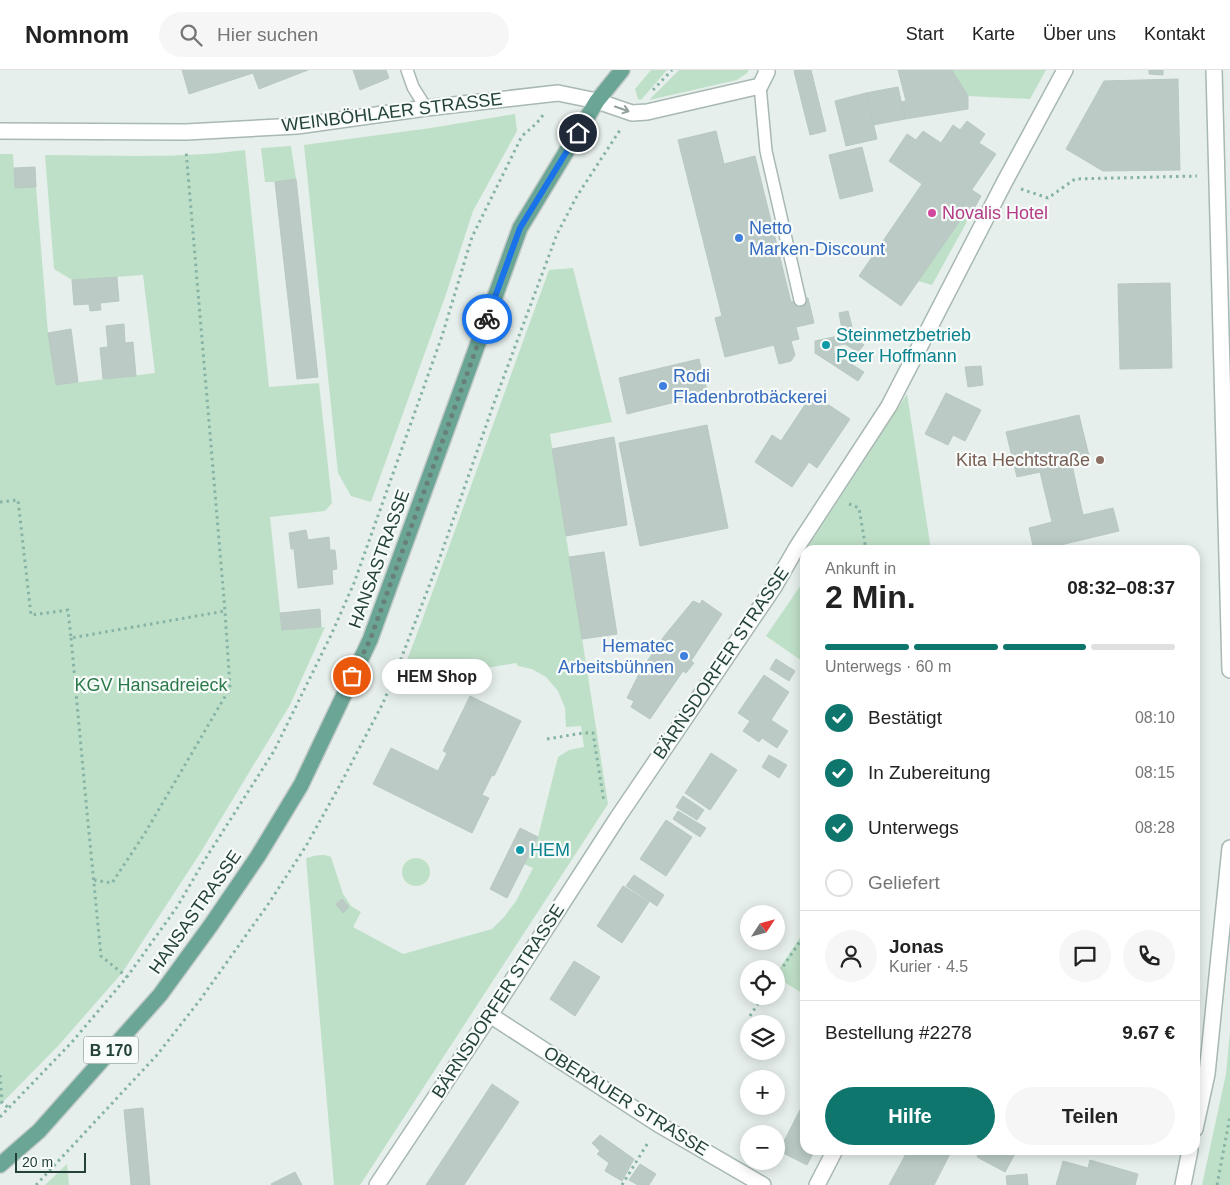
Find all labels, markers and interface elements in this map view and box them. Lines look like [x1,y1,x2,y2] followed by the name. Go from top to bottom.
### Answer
[159,12,509,57] search box
[25,21,129,48] text: Nomnom
[177,21,205,49] icon: search
[217,24,318,45] text: Hier suchen
[906,24,944,44] text: Start
[972,24,1015,44] text: Karte
[1043,24,1116,44] text: Über uns
[1144,24,1205,44] text: Kontakt
[281,89,503,135] street label: WEINBÖHLAER STRASSE
[613,105,629,115] one-way arrow
[557,112,599,154] pin
[564,119,592,147] icon: home
[942,203,1048,223] place label: Novalis Hotel
[926,207,938,219] marker: Novalis Hotel
[749,218,885,259] place label: Netto Marken-Discount
[733,232,745,244] marker: Netto Marken-Discount
[462,294,512,344] courier
[473,305,501,333] icon: bike
[836,325,971,366] place label: Steinmetzbetrieb Peer Hoffmann
[820,339,832,351] marker: Steinmetzbetrieb Peer Hoffmann
[673,366,827,407] place label: Rodi Fladenbrotbäckerei
[657,380,669,392] marker: Rodi Fladenbrotbäckerei
[956,450,1090,470] place label: Kita Hechtstraße
[1094,454,1106,466] marker: Kita Hechtstraße
[345,487,413,631] street label: HANSASTRASSE
[825,560,896,577] text: Ankunft in
[649,563,793,763] street label: BÄRNSDORFER STRASSE
[1067,577,1175,598] text: 08:32–08:37
[825,579,916,615] text: 2 Min.
[558,636,674,677] place label: Hematec Arbeitsbühnen
[678,650,690,662] marker: Hematec Arbeitsbühnen
[331,655,373,697] pin
[382,658,492,694] callout: HEM Shop
[825,658,951,675] text: Unterwegs · 60 m
[338,662,366,690] icon: bag
[397,668,477,685] text: HEM Shop
[74,675,229,695] park label: KGV Hansadreieck
[825,704,853,732] icon: check
[868,707,942,728] text: Bestätigt
[1135,709,1175,726] text: 08:10
[825,759,853,787] icon: check
[868,762,991,783] text: In Zubereitung
[1135,764,1175,781] text: 08:15
[825,814,853,842] icon: check
[868,817,959,838] text: Unterwegs
[1135,819,1175,836] text: 08:28
[530,840,570,860] place label: HEM
[514,844,526,856] marker: HEM
[145,846,245,978] street label: HANSASTRASSE
[868,872,940,893] text: Geliefert
[428,900,568,1102] street label: BÄRNSDORFER STRASSE
[740,905,785,950] north arrow
[740,905,785,1170] map controls
[825,930,877,982] button: person
[1059,930,1111,982] button: chat
[1123,930,1175,982] button: phone
[889,936,944,957] text: Jonas
[889,958,968,975] text: Kurier · 4.5
[740,960,785,1005] button: locate
[740,1015,785,1060] button: layers
[825,1022,972,1043] text: Bestellung #2278
[1122,1022,1175,1043] text: 9.67 €
[84,1036,138,1064] road number: B 170
[540,1042,712,1160] street label: OBERAUER STRASSE
[740,1070,785,1115] button: +
[825,1087,995,1145] button: Hilfe
[1005,1087,1175,1145] button: Teilen
[740,1125,785,1170] button: −
[15,1150,86,1173] scale bar
[22,1154,53,1170] text: 20 m

